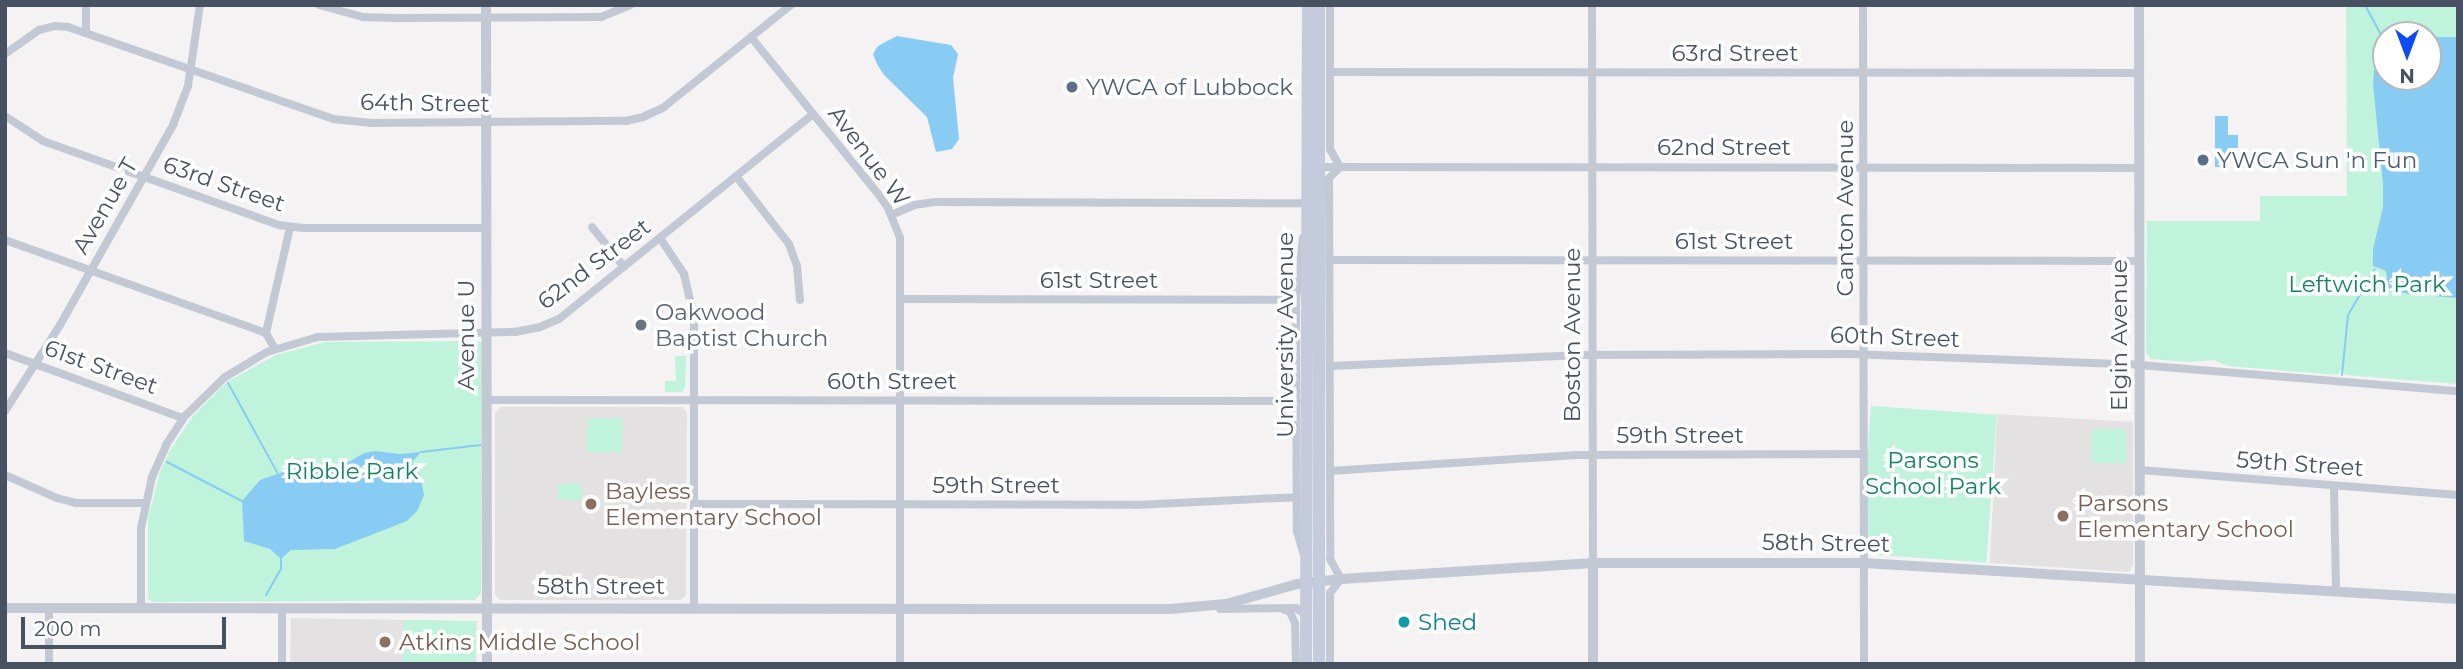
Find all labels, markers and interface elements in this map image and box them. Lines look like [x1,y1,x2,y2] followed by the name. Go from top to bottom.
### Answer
[2372,21,2442,91] north arrow
[1671,39,1799,67] street label: 63rd Street
[2399,64,2415,87] text: N
[1086,73,1293,101] place label: YWCA of Lubbock
[1064,79,1080,95] marker: YWCA of Lubbock
[360,88,490,118] street label: 64th Street
[822,100,916,212] street label: Avenue W
[1831,120,1859,296] street label: Canton Avenue
[1657,133,1791,161] street label: 62nd Street
[2217,146,2417,174] place label: YWCA Sun 'n Fun
[159,150,289,218] street label: 63rd Street
[2195,152,2211,168] marker: YWCA Sun 'n Fun
[67,153,143,259] street label: Avenue T
[532,213,656,315] street label: 62nd Street
[1675,227,1793,255] street label: 61st Street
[1271,232,1299,438] street label: University Avenue
[1558,248,1586,422] street label: Boston Avenue
[2105,259,2133,411] street label: Elgin Avenue
[1040,266,1158,294] street label: 61st Street
[2288,270,2446,298] park label: Leftwich Park
[452,279,480,391] street label: Avenue U
[655,298,828,352] place label: Oakwood Baptist Church
[633,317,649,333] marker: Oakwood Baptist Church
[1830,321,1960,353] street label: 60th Street
[41,334,161,400] street label: 61st Street
[827,367,957,395] street label: 60th Street
[1616,421,1744,449] street label: 59th Street
[1865,446,2001,500] park label: Parsons School Park
[2235,446,2365,482] street label: 59th Street
[286,457,418,485] park label: Ribble Park
[932,471,1060,499] street label: 59th Street
[605,477,822,531] place label: Bayless Elementary School
[2077,489,2294,543] place label: Parsons Elementary School
[583,496,599,512] marker: Bayless Elementary School
[2055,508,2071,524] marker: Parsons Elementary School
[1762,528,1890,558] street label: 58th Street
[537,572,665,600] street label: 58th Street
[24,602,229,646] scale bar
[1418,608,1477,636] place label: Shed
[1396,614,1412,630] marker: Shed
[34,616,101,641] text: 200 m
[399,628,640,656] place label: Atkins Middle School
[377,634,393,650] marker: Atkins Middle School

